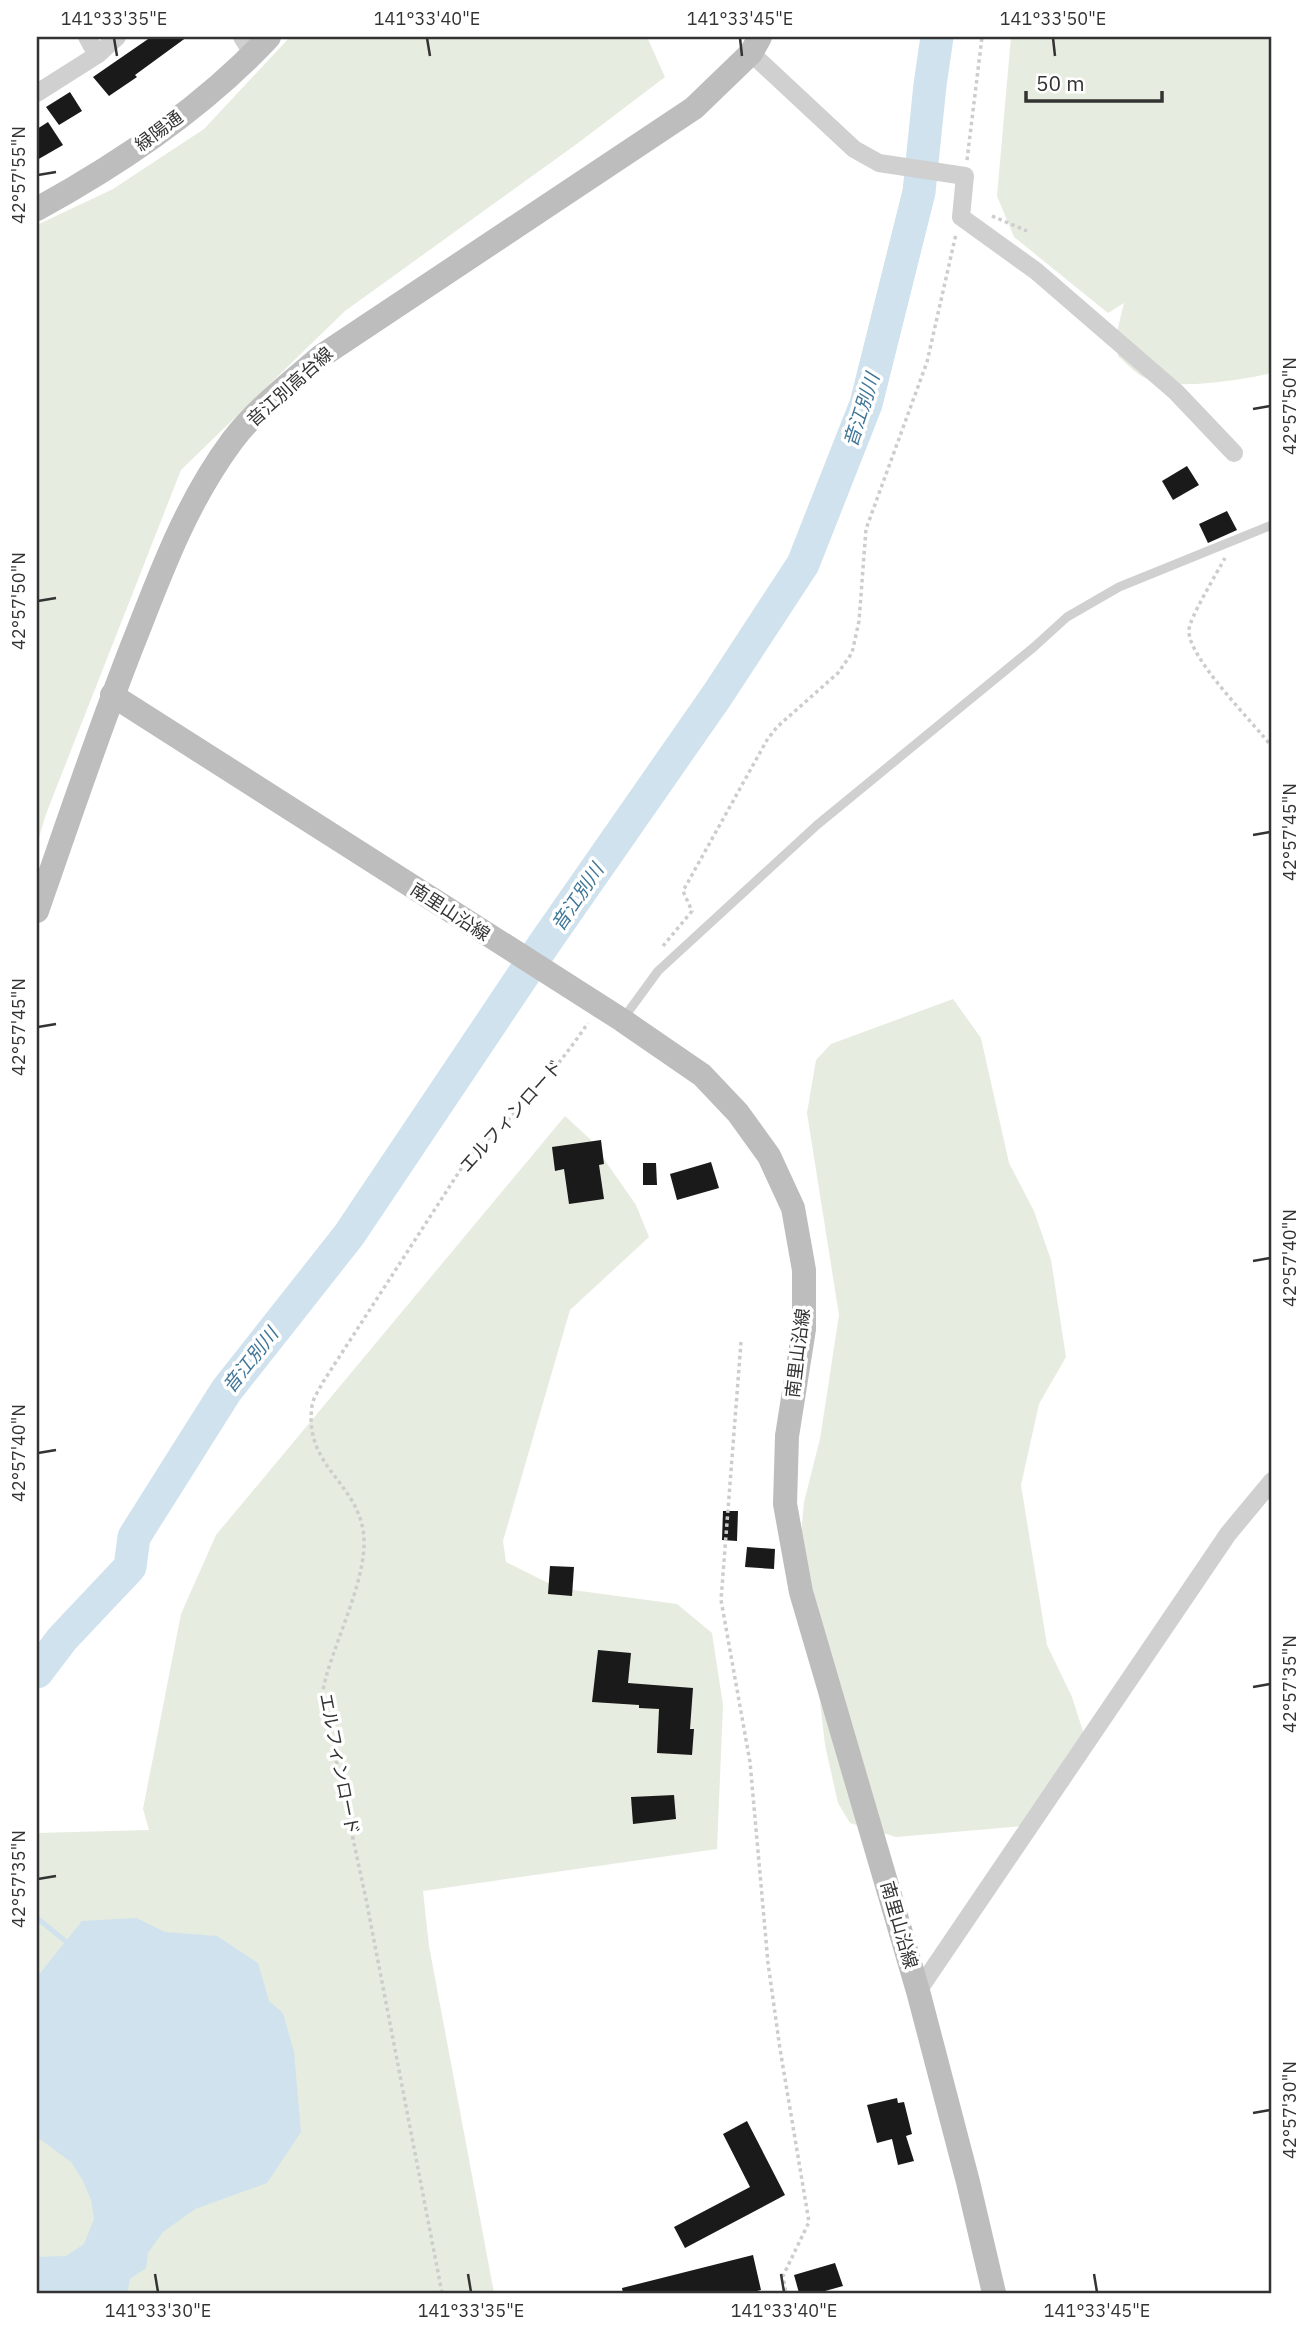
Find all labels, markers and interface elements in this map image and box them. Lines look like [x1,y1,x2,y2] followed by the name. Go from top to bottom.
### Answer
[61,7,167,30] text: 141°33'35"E
[374,7,480,30] text: 141°33'40"E
[687,7,793,30] text: 141°33'45"E
[1000,7,1106,30] text: 141°33'50"E
[1026,60,1162,104] scale bar
[1036,69,1085,97] text: 50 m
[130,105,187,156] street label: 緑陽通
[7,126,30,224] text: 42°57'55"N
[242,342,337,431] street label: 音江別高台線
[1278,357,1301,455] text: 42°57'50"N
[838,368,885,450] water label: 音江別川
[7,552,30,650] text: 42°57'50"N
[1278,783,1301,881] text: 42°57'45"N
[546,857,609,935] water label: 音江別川
[406,877,494,946] street label: 南里山沿線
[7,978,30,1076] text: 42°57'45"N
[454,1055,567,1177] street label: エルフィンロード
[1278,1209,1301,1307] text: 42°57'40"N
[781,1307,814,1399] street label: 南里山沿線
[217,1321,284,1397] water label: 音江別川
[7,1404,30,1502] text: 42°57'40"N
[1278,1635,1301,1733] text: 42°57'35"N
[314,1691,364,1837] street label: エルフィンロード
[7,1830,30,1928] text: 42°57'35"N
[876,1878,923,1971] street label: 南里山沿線
[1278,2061,1301,2159] text: 42°57'30"N
[105,2299,211,2322] text: 141°33'30"E
[418,2299,524,2322] text: 141°33'35"E
[731,2299,837,2322] text: 141°33'40"E
[1044,2299,1150,2322] text: 141°33'45"E

